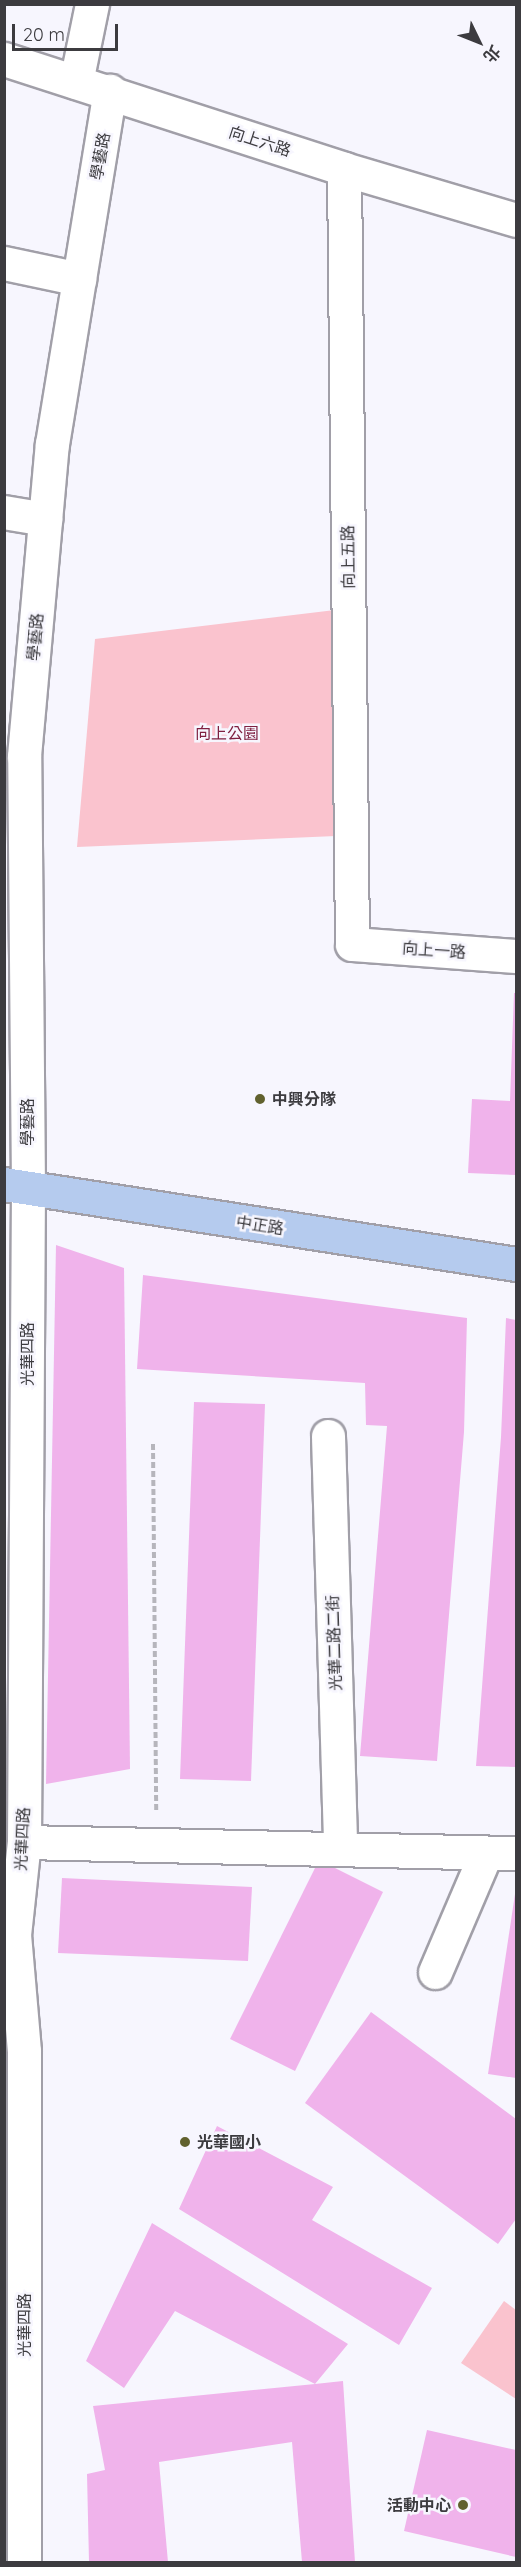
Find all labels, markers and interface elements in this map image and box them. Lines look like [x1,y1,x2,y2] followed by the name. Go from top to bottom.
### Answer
[15,12,122,50] scale bar
[449,12,509,72] north arrow
[23,23,65,46] text: 20 m
[479,42,505,67] text: 北
[227,122,293,160] street label: 向上六路
[86,131,114,181] street label: 學藝路
[338,525,358,589] street label: 向上五路
[23,612,47,662] street label: 學藝路
[195,723,259,743] park label: 向上公園
[401,938,467,962] street label: 向上一路
[272,1089,336,1109] place label: 中興分隊
[253,1092,267,1106] marker: 中興分隊
[17,1098,37,1146] street label: 學藝路
[235,1212,285,1238] street label: 中正路
[17,1322,37,1386] street label: 光華四路
[323,1595,345,1691] street label: 光華二路二街
[11,1807,33,1871] street label: 光華四路
[197,2132,261,2152] place label: 光華國小
[178,2135,192,2149] marker: 光華國小
[14,2293,34,2357] street label: 光華四路
[387,2495,451,2515] place label: 活動中心
[456,2498,470,2512] marker: 活動中心

